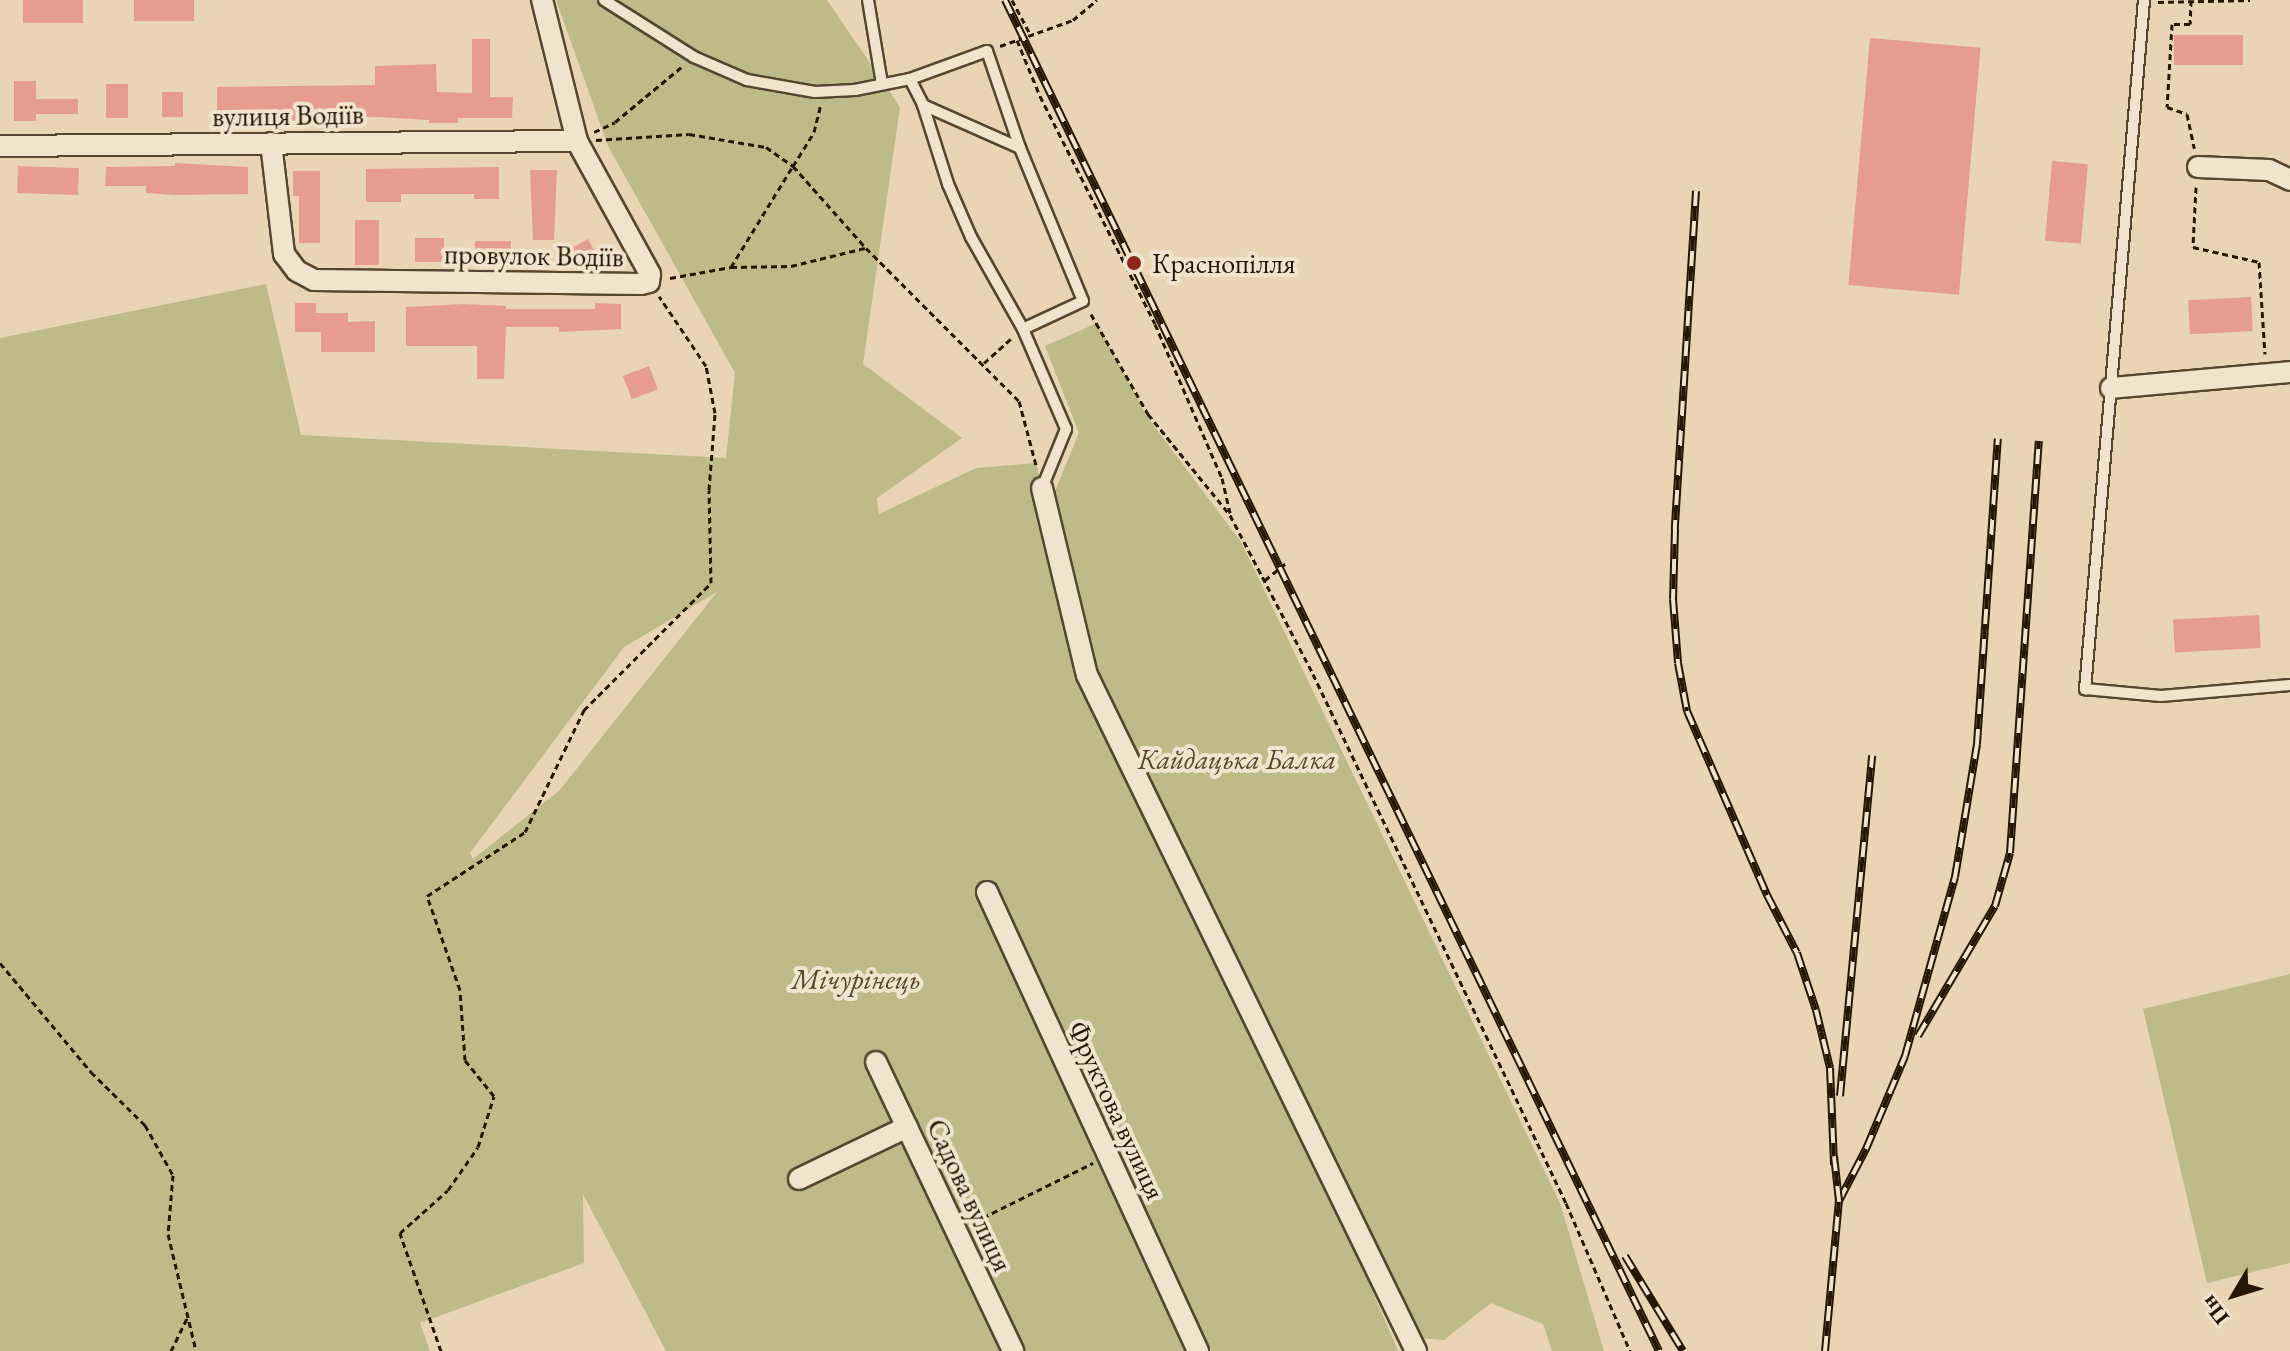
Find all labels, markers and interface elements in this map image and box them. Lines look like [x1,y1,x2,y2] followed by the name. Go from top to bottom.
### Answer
[212,97,364,133] street label: вулиця Водіїв
[444,237,624,273] street label: провулок Водіїв
[1152,246,1295,280] place label: Краснопілля
[1123,252,1145,274] marker: Краснопілля
[1138,742,1336,776] park label: Кайдацька Балка
[792,962,920,996] park label: Мічурінець
[1061,1015,1173,1205] street label: Фруктова вулиця
[920,1113,1020,1277] street label: Садова вулиця
[2194,1255,2274,1335] north arrow
[2194,1289,2235,1331] text: Пн

